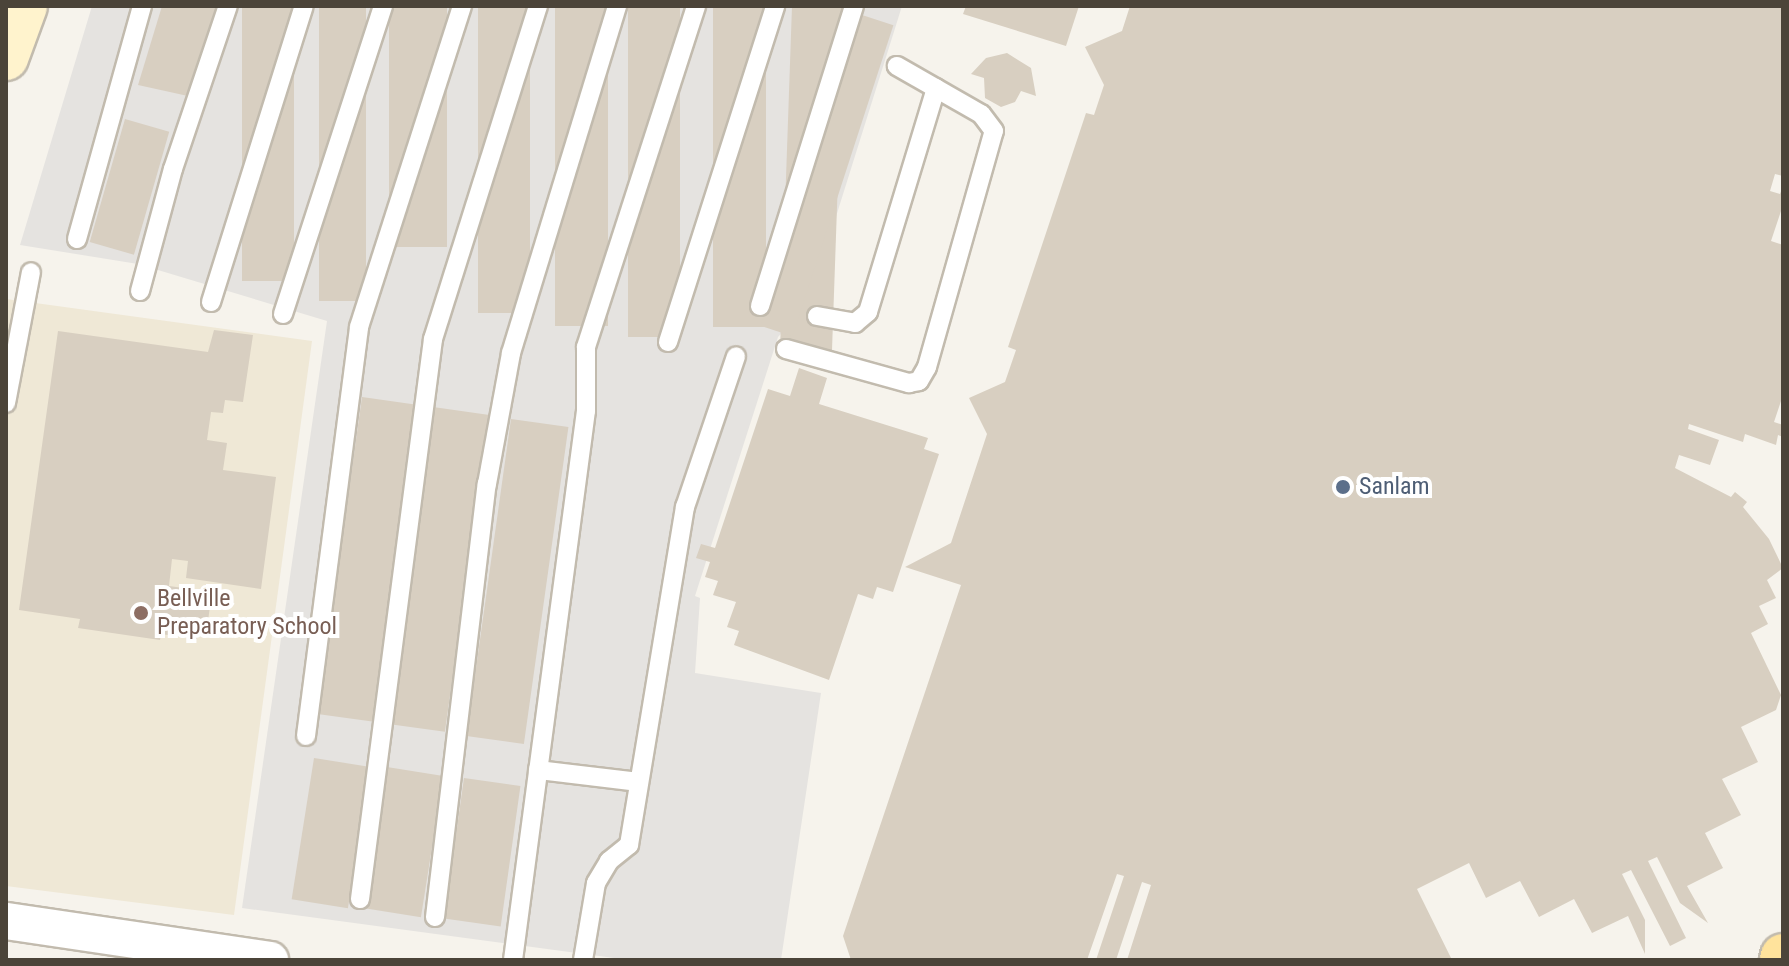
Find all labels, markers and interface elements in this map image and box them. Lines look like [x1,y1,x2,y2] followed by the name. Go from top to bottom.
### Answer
[1359,473,1430,501] place label: Sanlam
[1334,478,1352,496] marker: Sanlam
[157,585,337,641] place label: Bellville Preparatory School
[132,604,150,622] marker: Bellville Preparatory School

